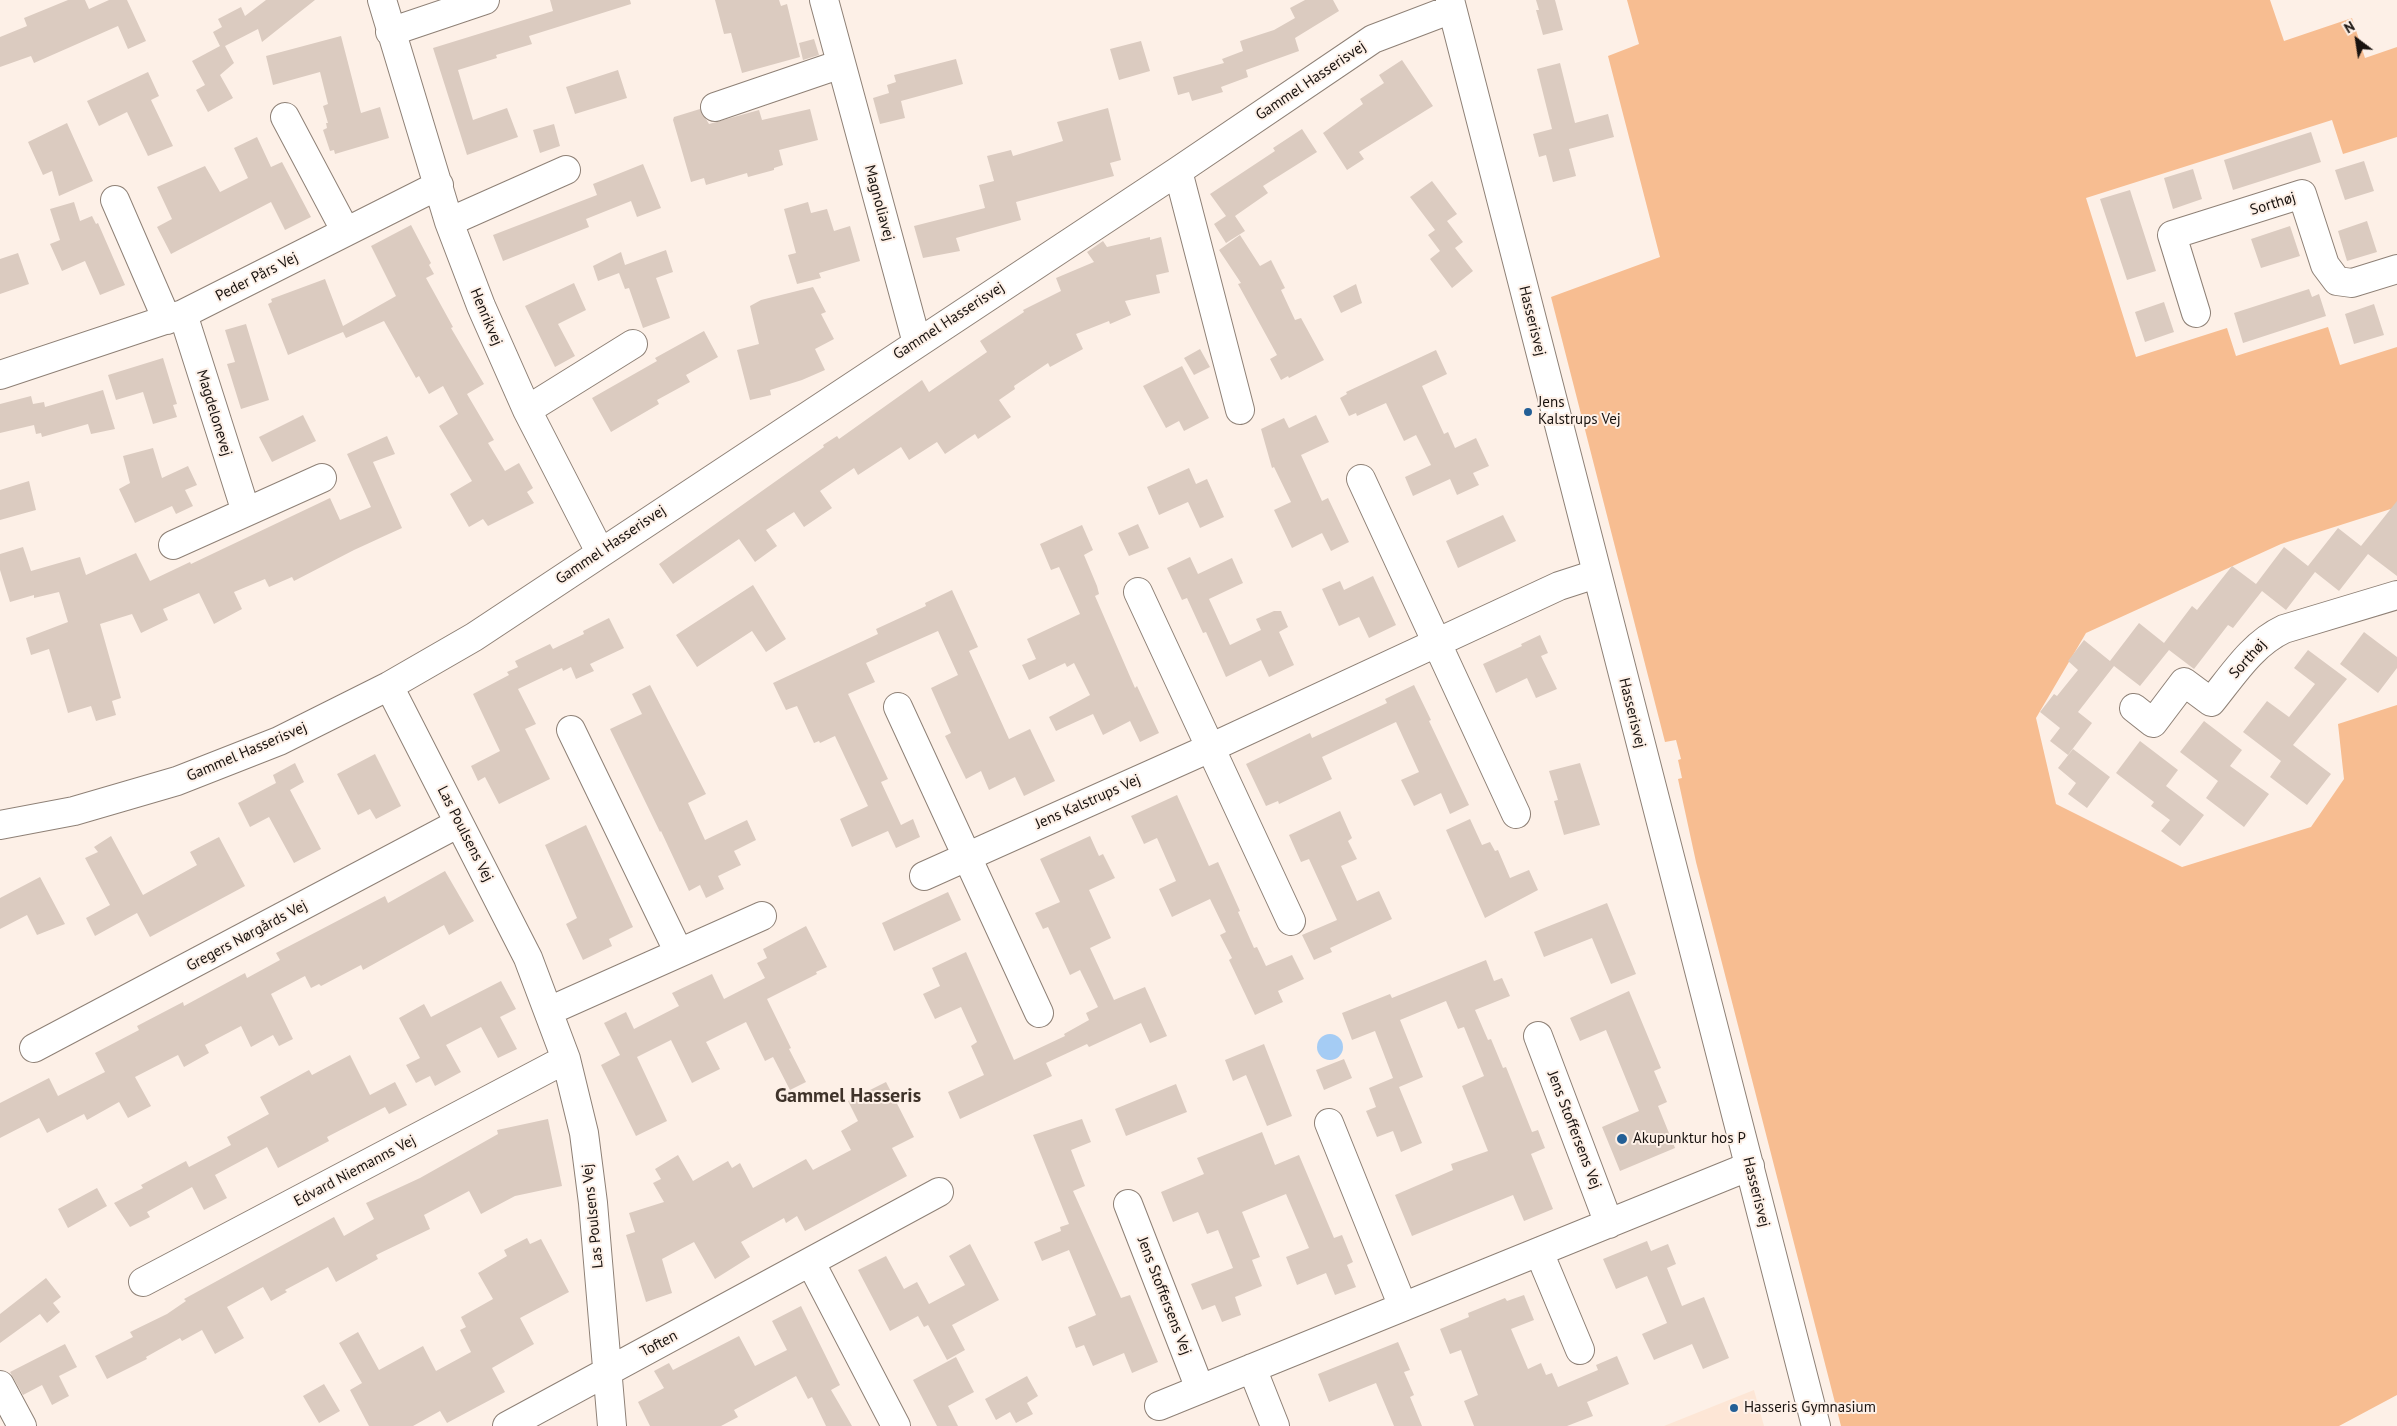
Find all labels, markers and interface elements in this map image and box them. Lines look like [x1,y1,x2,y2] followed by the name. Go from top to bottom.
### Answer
[2332,15,2382,65] north arrow
[2341,17,2358,37] text: N
[1253,38,1369,124] street label: Gammel Hasserisvej
[860,163,898,243] street label: Magnoliavej
[2248,189,2298,219] street label: Sorthøj
[213,248,301,306] street label: Peder Pårs Vej
[890,278,1008,364] street label: Gammel Hasserisvej
[1515,284,1549,358] street label: Hasserisvej
[466,286,506,348] street label: Henrikvej
[192,367,236,459] street label: Magdelonevej
[1538,394,1621,429] place label: Jens Kalstrups Vej
[1522,406,1534,418] marker: Jens Kalstrups Vej
[553,502,669,588] street label: Gammel Hasserisvej
[2226,636,2270,682] street label: Sorthøj
[1615,676,1649,750] street label: Hasserisvej
[184,719,310,785] street label: Gammel Hasserisvej
[1033,771,1143,833] street label: Jens Kalstrups Vej
[433,783,497,885] street label: Las Poulsens Vej
[183,897,311,975] street label: Gregers Nørgårds Vej
[1543,1068,1605,1192] street label: Jens Stoffersens Vej
[775,1084,921,1108] district label: Gammel Hasseris
[1633,1130,1746,1148] place label: Akupunktur hos P
[291,1131,419,1211] street label: Edvard Niemanns Vej
[1615,1132,1629,1146] marker: Akupunktur hos P
[1739,1155,1773,1229] street label: Hasserisvej
[579,1163,607,1269] street label: Las Poulsens Vej
[1133,1234,1195,1358] street label: Jens Stoffersens Vej
[637,1327,681,1361] street label: Toften
[1744,1399,1876,1417] place label: Hasseris Gymnasium
[1728,1402,1740,1414] marker: Hasseris Gymnasium

